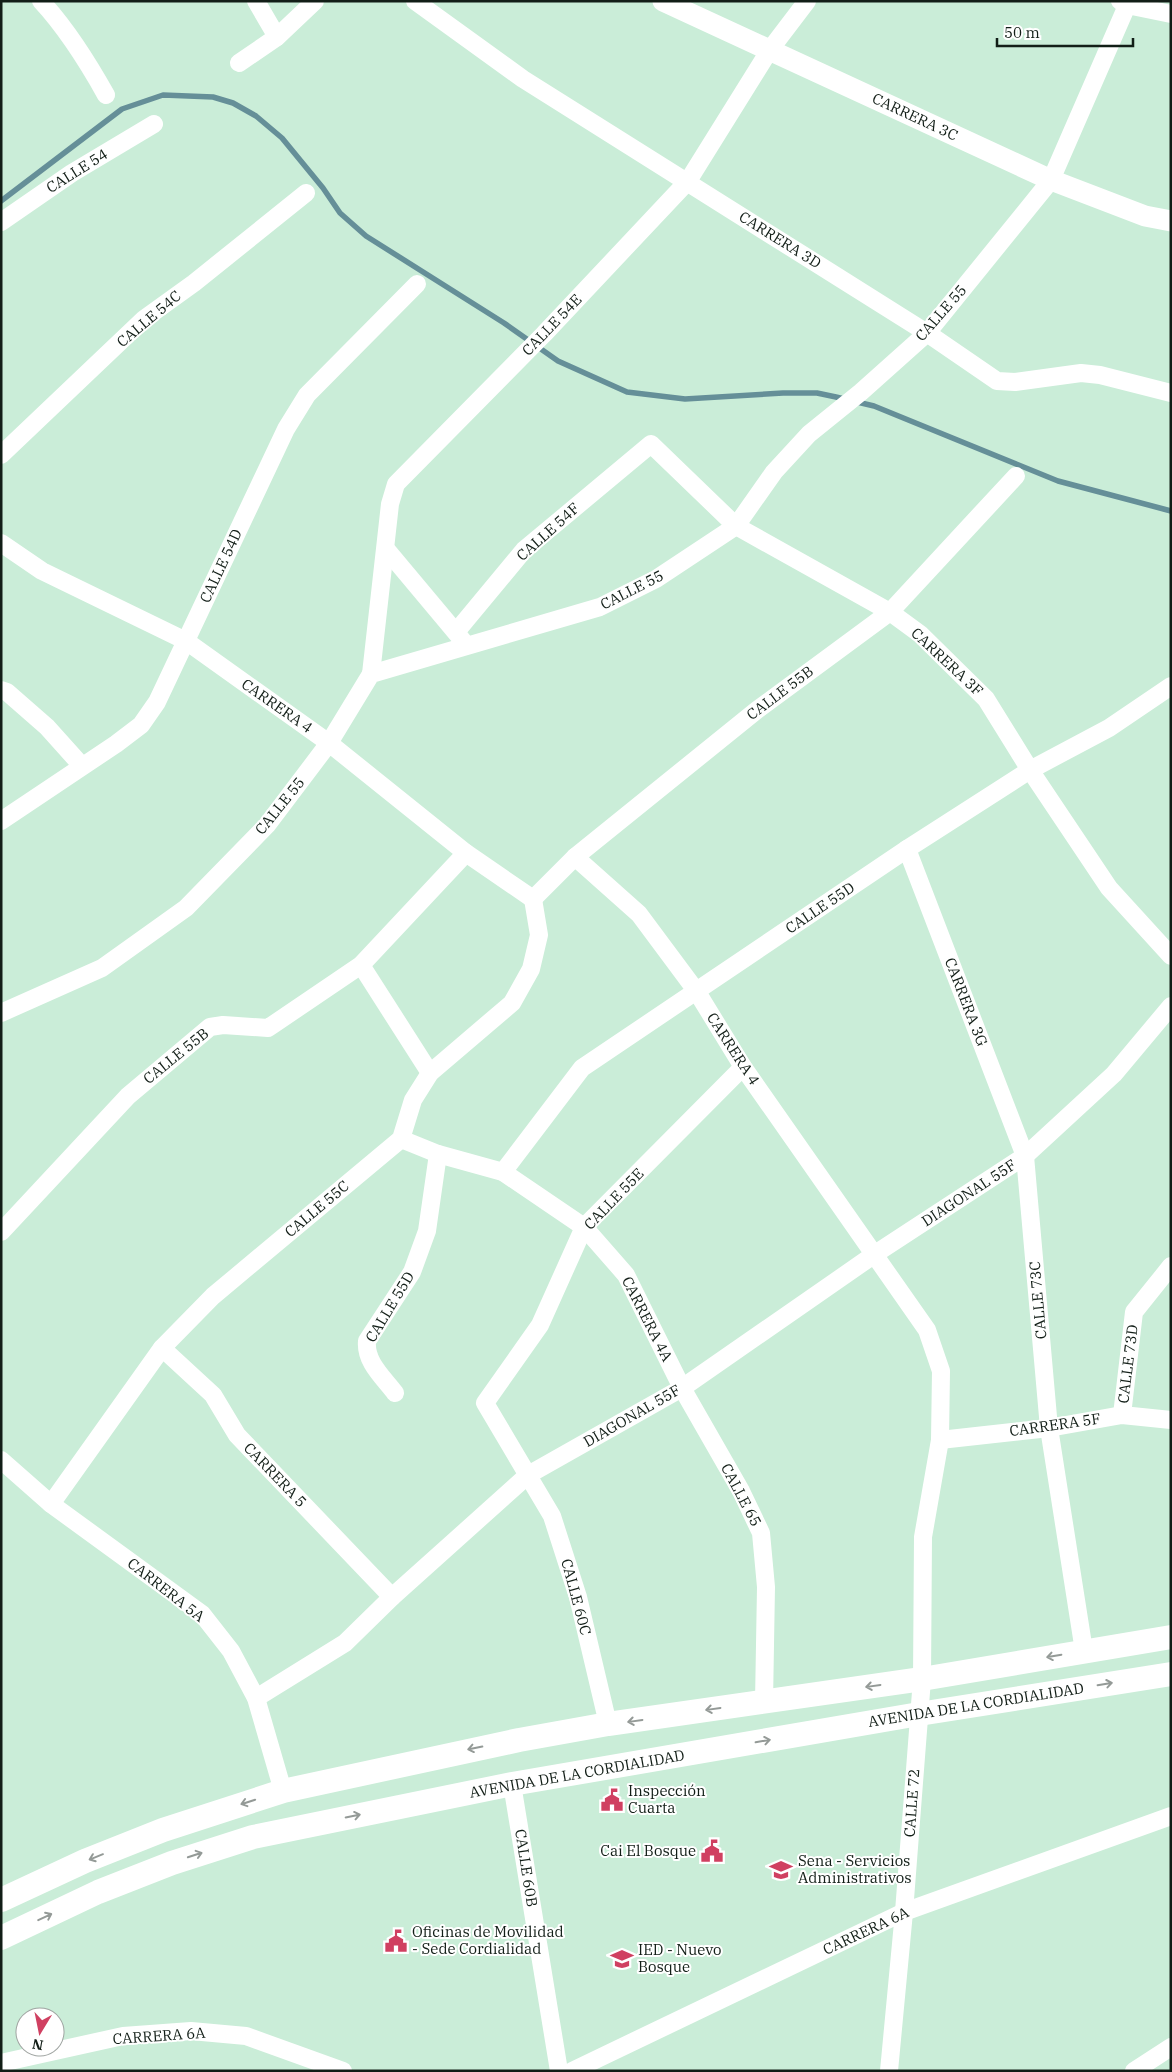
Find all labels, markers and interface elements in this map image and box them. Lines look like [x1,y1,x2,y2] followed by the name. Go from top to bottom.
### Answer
[997,15,1133,47] scale bar
[1004,23,1040,42] text: 50 m
[869,88,961,145] street label: CARRERA 3C
[43,144,111,197] street label: CALLE 54
[736,207,825,272] street label: CARRERA 3D
[911,281,970,345] street label: CALLE 55
[113,286,185,351] street label: CALLE 54C
[518,290,586,359] street label: CALLE 54E
[512,498,583,565] street label: CALLE 54F
[195,526,246,606] street label: CALLE 54D
[597,565,667,614] street label: CALLE 55
[907,623,987,700] street label: CARRERA 3F
[743,661,817,724] street label: CALLE 55B
[238,674,317,737] street label: CARRERA 4
[251,773,309,838] street label: CALLE 55
[782,878,858,938] street label: CALLE 55D
[941,955,992,1049] street label: CARRERA 3G
[703,1009,764,1089] street label: CARRERA 4
[139,1023,212,1088] street label: CALLE 55B
[918,1155,1020,1230] street label: DIAGONAL 55F
[580,1164,648,1233] street label: CALLE 55E
[281,1176,353,1241] street label: CALLE 55C
[1025,1260,1050,1340] street label: CALLE 73C
[361,1268,418,1346] street label: CALLE 55D
[618,1273,677,1365] street label: CARRERA 4A
[1113,1323,1142,1404] street label: CALLE 73D
[580,1380,684,1451] street label: DIAGONAL 55F
[1008,1409,1102,1440] street label: CARRERA 5F
[240,1438,311,1511] street label: CARRERA 5
[717,1460,766,1530] street label: CALLE 65
[124,1554,209,1626] street label: CARRERA 5A
[557,1557,596,1637] street label: CALLE 60C
[1046,1651,1062,1661] one-way arrow
[867,1678,1085,1731] street label: AVENIDA DE LA CORDIALIDAD
[1097,1679,1113,1689] one-way arrow
[866,1681,882,1691] one-way arrow
[705,1704,721,1714] one-way arrow
[627,1716,643,1726] one-way arrow
[755,1735,771,1745] one-way arrow
[467,1744,483,1754] one-way arrow
[468,1745,686,1802] street label: AVENIDA DE LA CORDIALIDAD
[900,1768,923,1838] street label: CALLE 72
[628,1781,706,1817] place label: Inspección Cuarta
[599,1787,625,1813] public building icon: Inspección Cuarta
[241,1798,257,1807] one-way arrow
[344,1810,360,1820] one-way arrow
[511,1828,542,1908] street label: CALLE 60B
[699,1838,725,1864] public building icon: Cai El Bosque
[600,1841,696,1860] place label: Cai El Bosque
[187,1850,203,1860] one-way arrow
[798,1851,912,1887] place label: Sena - Servicios Administrativos
[88,1853,104,1862] one-way arrow
[768,1857,794,1883] school or university icon: Sena - Servicios Administrativos
[820,1902,913,1959] street label: CARRERA 6A
[37,1912,52,1921] one-way arrow
[412,1922,564,1958] place label: Oficinas de Movilidad - Sede Cordialidad
[383,1928,409,1954] public building icon: Oficinas de Movilidad - Sede Cordialidad
[638,1940,722,1976] place label: IED - Nuevo Bosque
[609,1946,635,1972] school or university icon: IED - Nuevo Bosque
[15,2007,65,2057] north arrow
[112,2023,207,2048] street label: CARRERA 6A
[31,2035,45,2055] text: N

